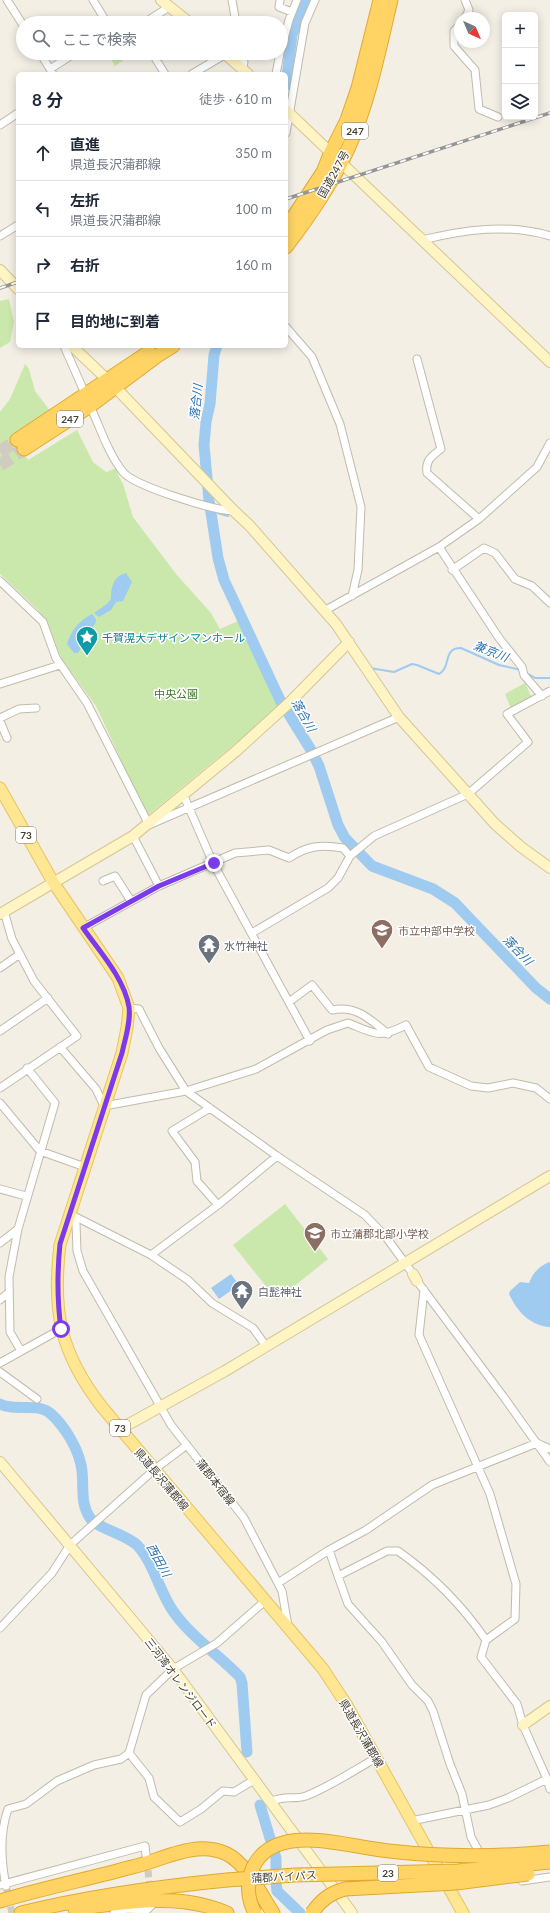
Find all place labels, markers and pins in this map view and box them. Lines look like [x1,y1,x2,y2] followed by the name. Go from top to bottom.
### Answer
[74,624,100,657] place icon: 千賀滉大デザインマンホール
[102,631,245,644] place label: 千賀滉大デザインマンホール
[369,917,395,950] school or university icon: 市立中部中学校
[398,924,475,937] place label: 市立中部中学校
[196,932,222,965] temple icon: 水竹神社
[224,939,268,952] place label: 水竹神社
[302,1220,328,1253] school or university icon: 市立蒲郡北部小学校
[330,1227,429,1240] place label: 市立蒲郡北部小学校
[229,1278,255,1311] temple icon: 白髭神社
[258,1285,302,1298] place label: 白髭神社

